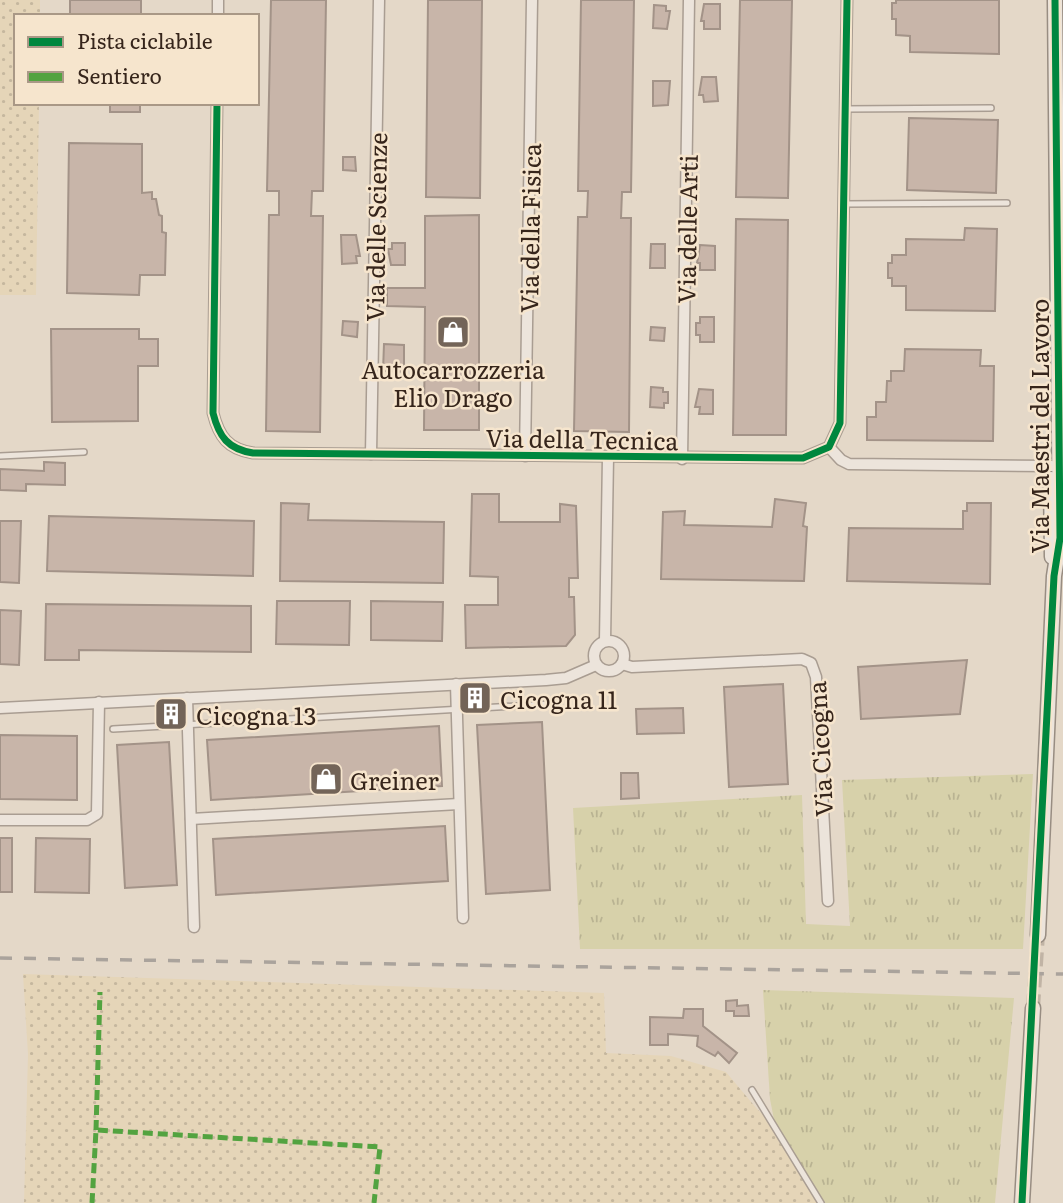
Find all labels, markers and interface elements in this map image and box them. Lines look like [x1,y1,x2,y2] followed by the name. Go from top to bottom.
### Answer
[14,14,259,105] legend
[77,24,213,55] text: Pista ciclabile
[77,59,162,90] text: Sentiero
[356,132,394,322] street label: Via delle Scienze
[510,143,548,313] street label: Via della Fisica
[667,154,705,304] street label: Via delle Arti
[1021,299,1056,553] street label: Via Maestri del Lavoro
[434,313,472,351] shop icon: Autocarrozzeria Elio Drago
[361,351,545,414] place label: Autocarrozzeria Elio Drago
[485,419,679,457] street label: Via della Tecnica
[456,679,494,717] building icon: Cicogna 11
[798,680,840,818] street label: Via Cicogna
[500,681,617,716] place label: Cicogna 11
[152,695,190,733] building icon: Cicogna 13
[196,697,316,732] place label: Cicogna 13
[307,760,345,798] shop icon: Greiner
[350,762,440,797] place label: Greiner

